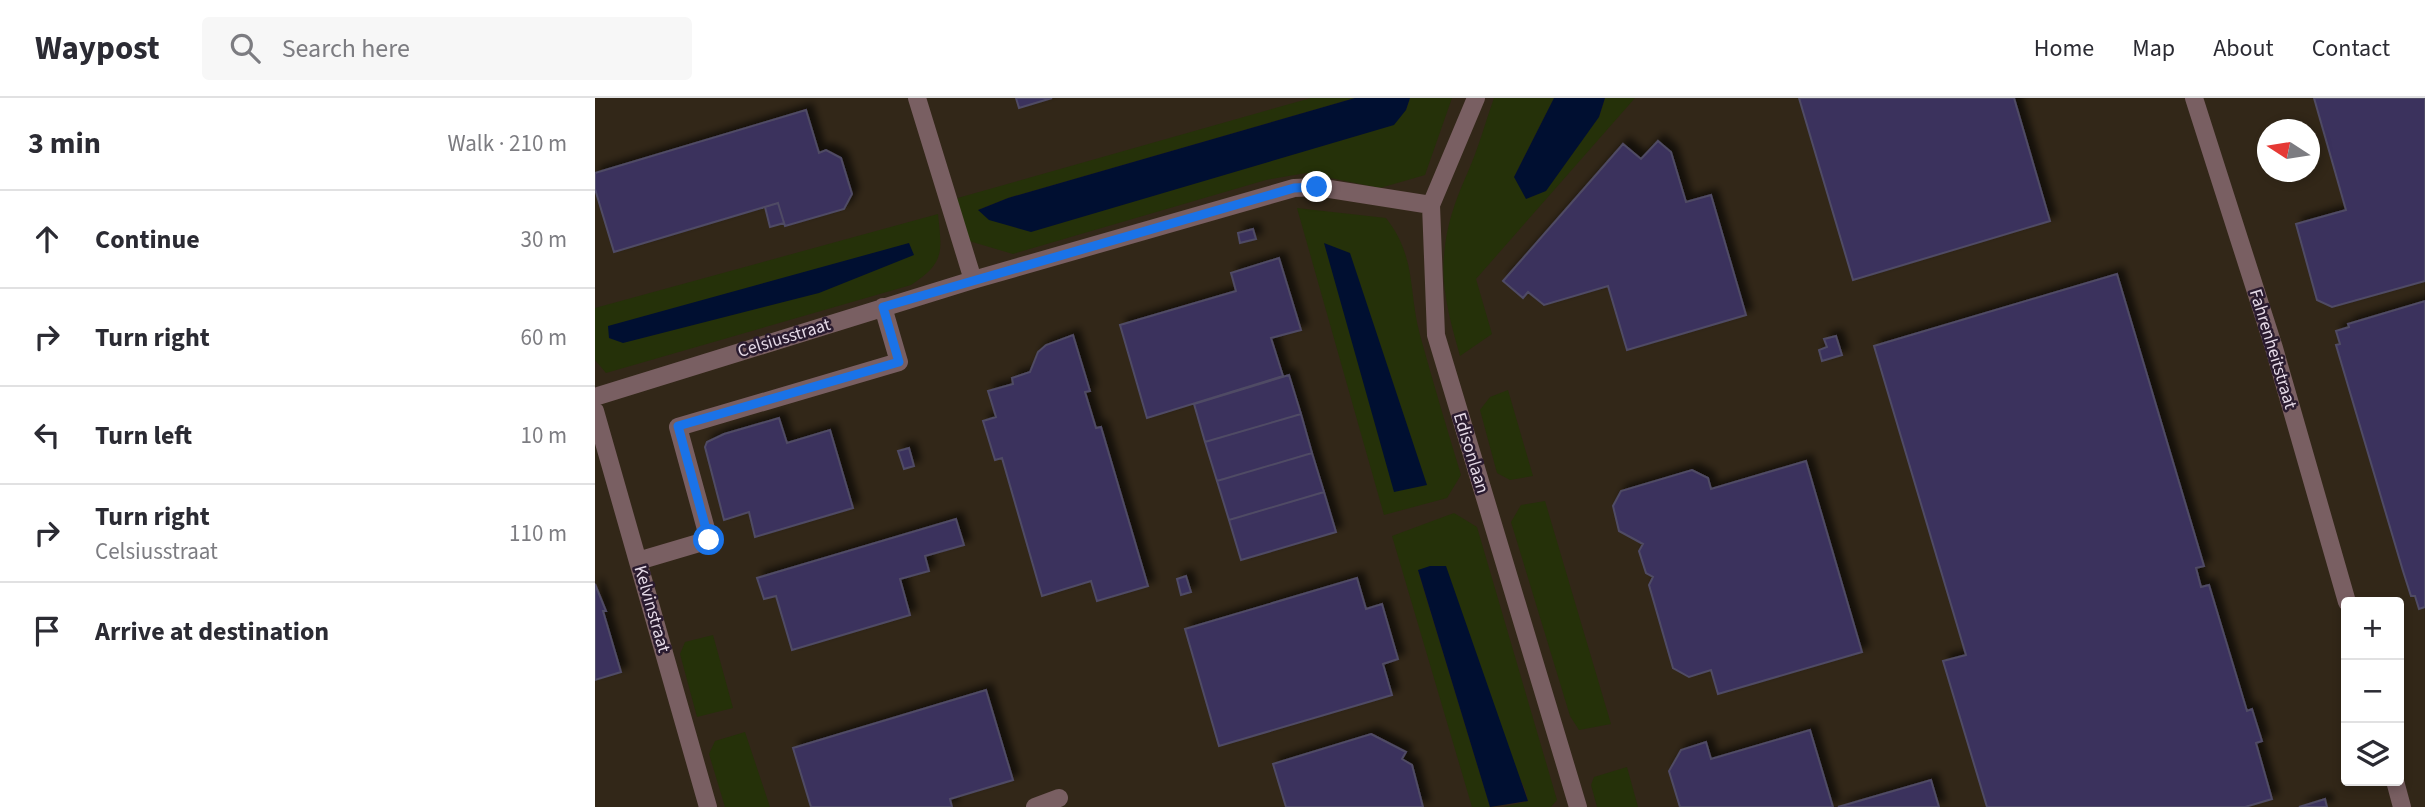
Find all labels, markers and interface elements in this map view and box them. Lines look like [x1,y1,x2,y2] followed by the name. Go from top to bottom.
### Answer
[202,17,692,80] search box
[35,25,160,72] text: Waypost
[226,29,264,67] icon: search
[282,30,410,67] text: Search here
[2034,31,2094,66] text: Home
[2132,31,2175,66] text: Map
[2213,31,2274,66] text: About
[2312,31,2390,66] text: Contact
[2257,119,2320,182] north arrow
[28,122,101,165] text: 3 min
[448,127,567,160] text: Walk · 210 m
[1301,171,1332,202] route end
[28,220,66,258] icon: ahead
[95,221,200,258] text: Continue
[520,223,567,256] text: 30 m
[2243,286,2303,412] street label: Fahrenheitstraat
[734,312,834,364] street label: Celsiusstraat
[28,318,66,356] icon: right
[95,319,210,356] text: Turn right
[520,321,567,354] text: 60 m
[1447,409,1495,497] street label: Edisonlaan
[28,416,66,454] icon: left
[95,417,192,454] text: Turn left
[520,419,567,452] text: 10 m
[95,498,210,535] text: Turn right
[28,514,66,552] icon: right
[509,517,567,550] text: 110 m
[693,524,724,555] route start
[95,535,218,568] text: Celsiusstraat
[628,563,676,655] street label: Kelvinstraat
[2341,597,2404,786] map controls
[2341,597,2404,660] button: +
[28,612,66,650] icon: arrive
[95,613,329,650] text: Arrive at destination
[2341,660,2404,723] button: −
[2341,723,2404,786] button: layers

